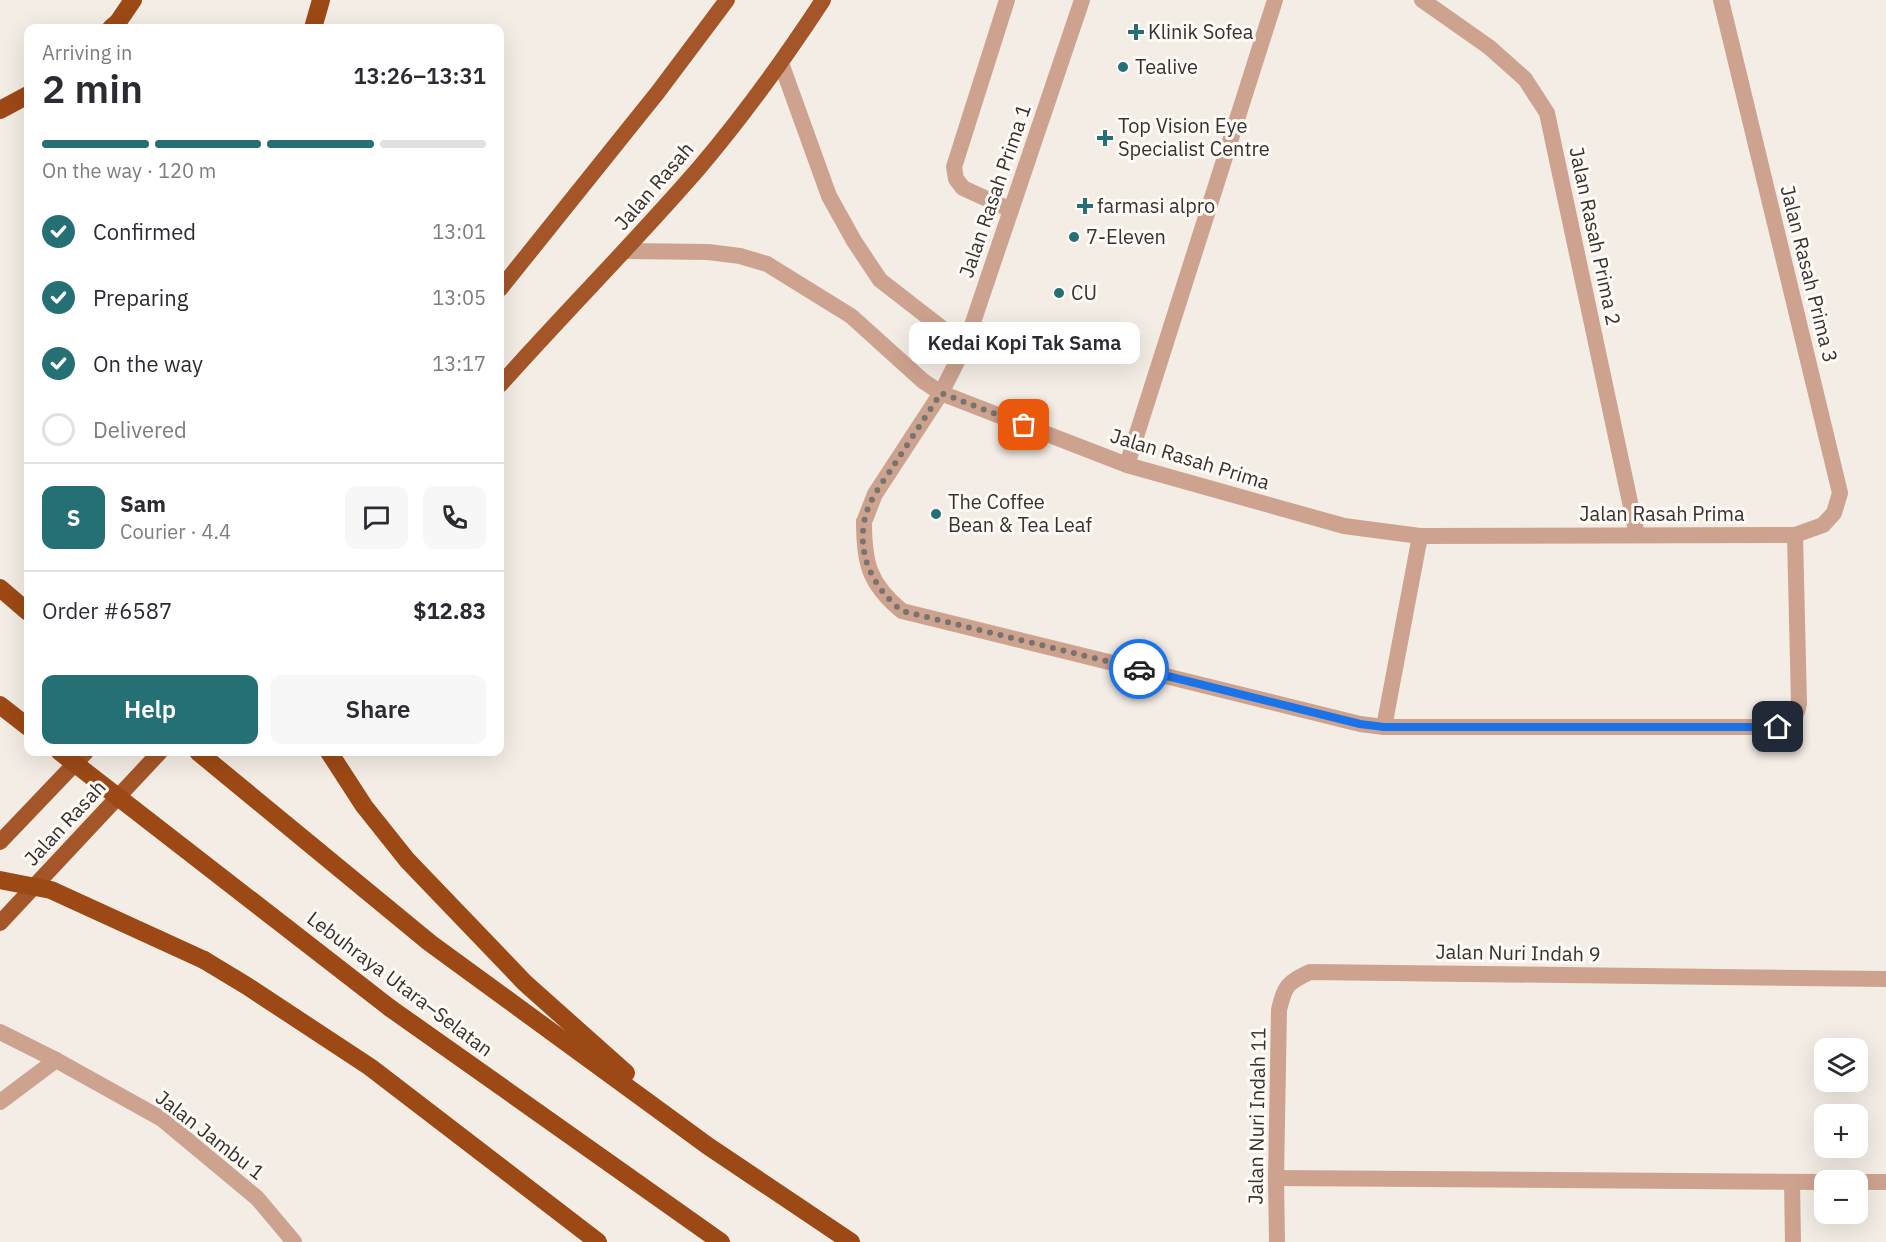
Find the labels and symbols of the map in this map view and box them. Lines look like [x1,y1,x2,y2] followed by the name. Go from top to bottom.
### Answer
[1148,18,1254,45] place label: Klinik Sofea
[1129,25,1143,39] marker: Klinik Sofea
[1135,53,1198,80] place label: Tealive
[1116,60,1130,74] marker: Tealive
[952,100,1037,281] street label: Jalan Rasah Prima 1
[1118,112,1270,162] place label: Top Vision Eye Specialist Centre
[1096,129,1114,147] marker: Top Vision Eye Specialist Centre
[608,136,699,235] street label: Jalan Rasah
[1563,144,1628,328] street label: Jalan Rasah Prima 2
[1774,182,1845,365] street label: Jalan Rasah Prima 3
[1097,192,1215,219] place label: farmasi alpro
[1078,199,1092,213] marker: farmasi alpro
[1086,223,1166,250] place label: 7-Eleven
[1067,230,1081,244] marker: 7-Eleven
[1071,279,1097,306] place label: CU
[1052,286,1066,300] marker: CU
[908,323,1140,365] callout: Kedai Kopi Tak Sama
[998,399,1049,450] pin
[1107,421,1273,496] street label: Jalan Rasah Prima
[948,488,1092,538] place label: The Coffee Bean & Tea Leaf
[1579,500,1745,527] street label: Jalan Rasah Prima
[929,507,943,521] marker: The Coffee Bean & Tea Leaf
[1109,639,1169,699] courier
[1752,701,1803,752] pin
[18,774,111,871] street label: Jalan Rasah
[302,905,499,1062] street label: Lebuhraya Utara–Selatan
[1435,938,1601,967] street label: Jalan Nuri Indah 9
[1241,1027,1272,1205] street label: Jalan Nuri Indah 11
[150,1084,270,1186] street label: Jalan Jambu 1

